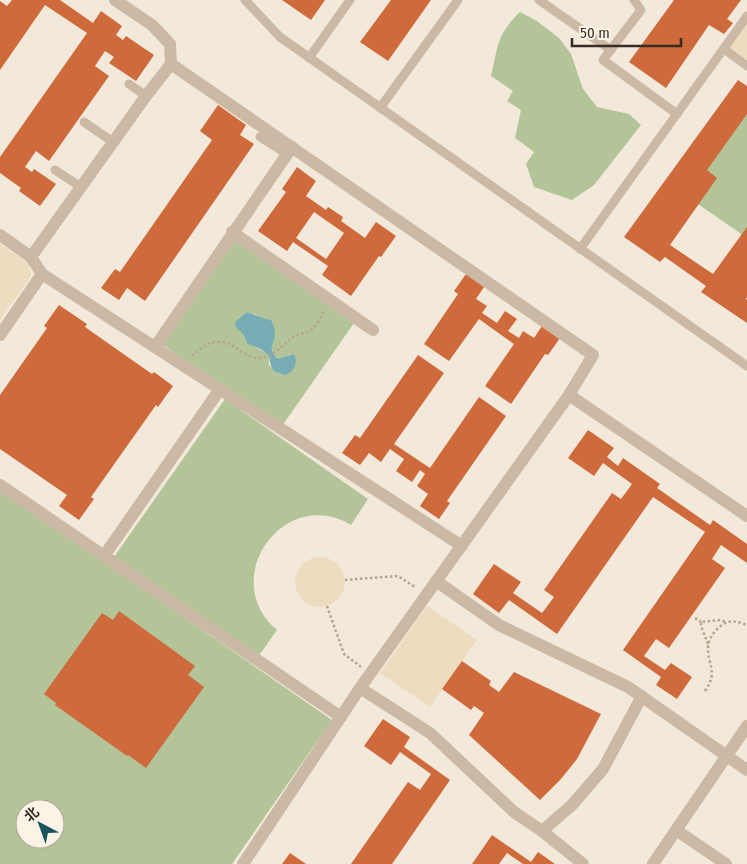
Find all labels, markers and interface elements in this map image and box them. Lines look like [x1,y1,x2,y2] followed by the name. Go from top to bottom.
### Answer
[572,15,681,47] scale bar
[580,24,610,42] text: 50 m
[15,799,65,849] north arrow
[21,804,43,826] text: 北

